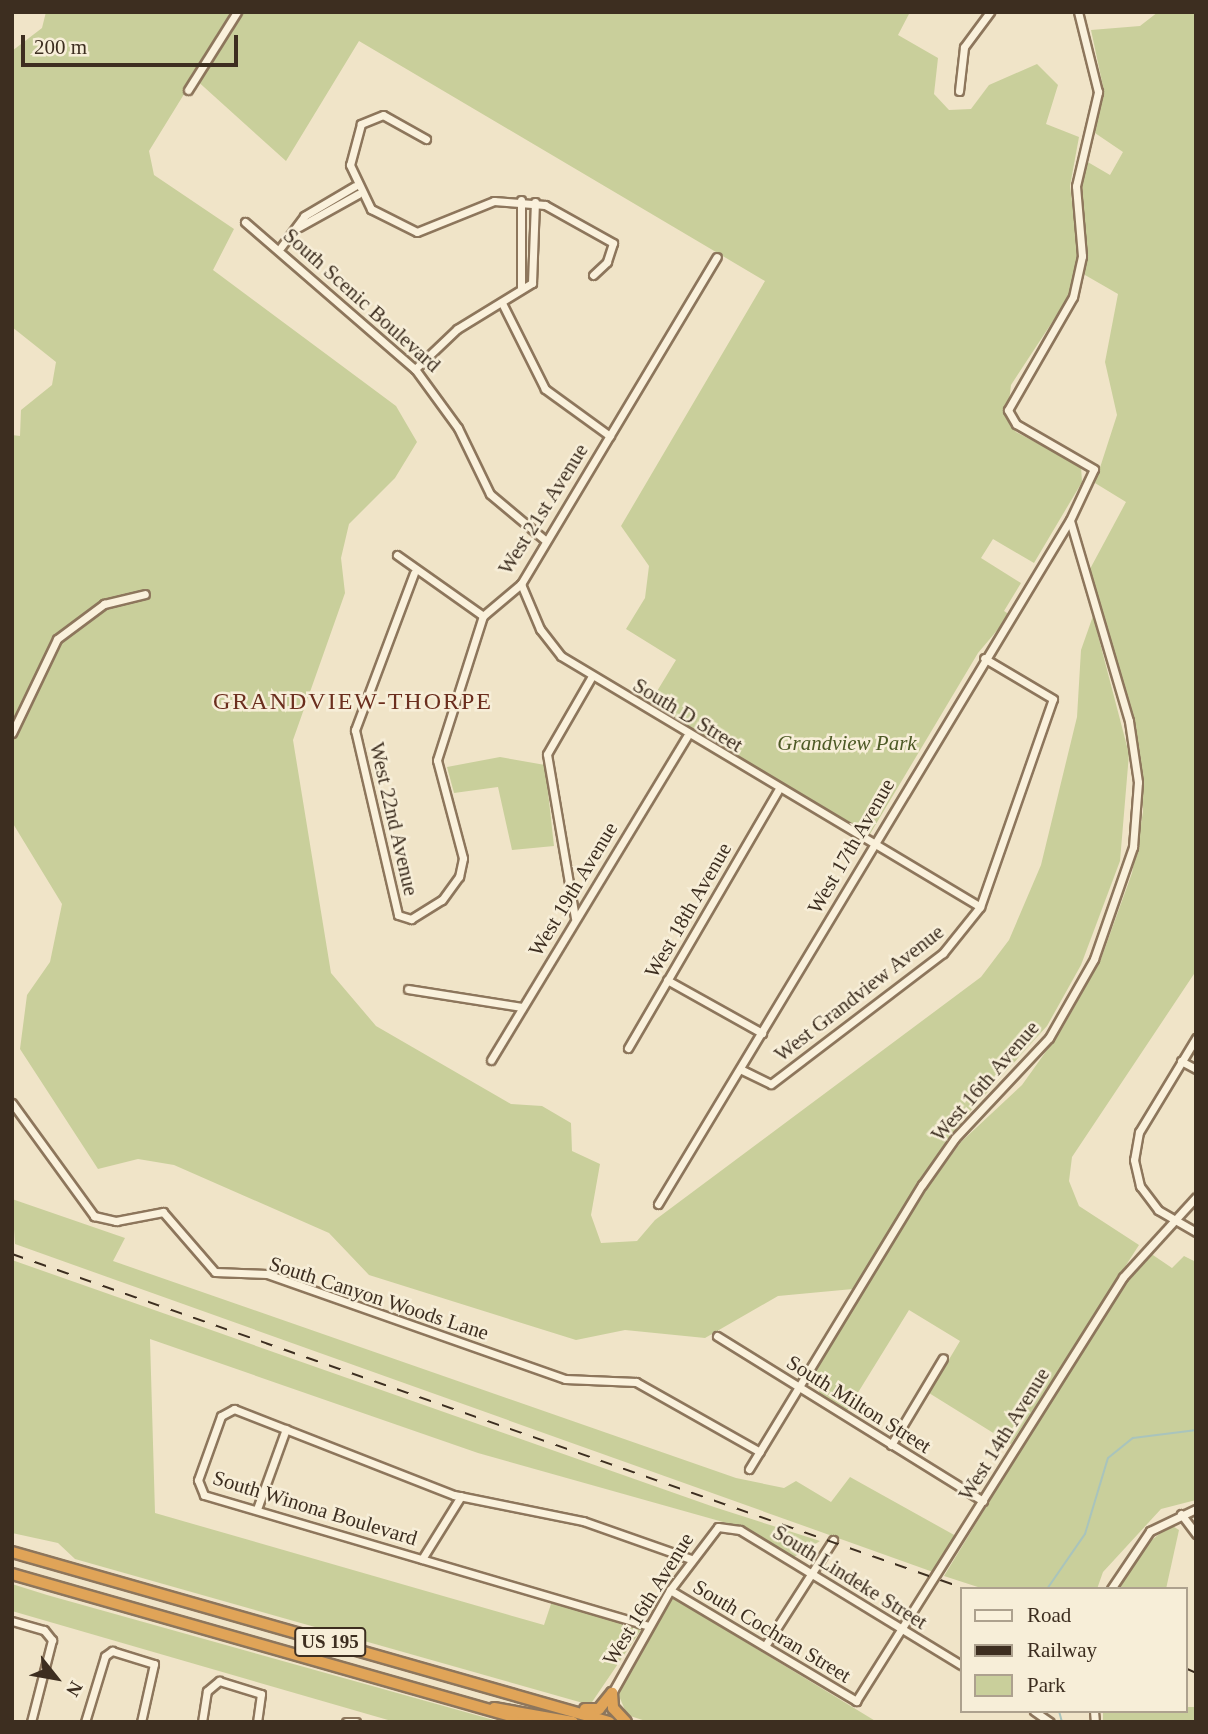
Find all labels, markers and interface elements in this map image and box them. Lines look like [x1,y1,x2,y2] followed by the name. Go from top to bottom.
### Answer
[24,21,242,65] scale bar
[34,35,87,59] text: 200 m
[278,223,446,377] street label: South Scenic Boulevard
[492,438,594,580] street label: West 21st Avenue
[629,672,747,758] street label: South D Street
[215,688,491,716] district label: GRANDVIEW-THORPE
[777,730,917,756] park label: Grandview Park
[364,739,424,899] street label: West 22nd Avenue
[802,773,900,919] street label: West 17th Avenue
[523,817,623,961] street label: West 19th Avenue
[639,837,737,983] street label: West 18th Avenue
[769,919,949,1067] street label: West Grandview Avenue
[925,1015,1045,1147] street label: West 16th Avenue
[266,1250,492,1346] street label: South Canyon Woods Lane
[782,1349,936,1459] street label: South Milton Street
[953,1362,1055,1506] street label: West 14th Avenue
[210,1465,420,1551] street label: South Winona Boulevard
[768,1519,932,1635] street label: South Lindeke Street
[597,1527,699,1671] street label: West 16th Avenue
[689,1574,855,1688] street label: South Cochran Street
[960,1587,1187,1713] legend
[1027,1603,1071,1627] text: Road
[293,1626,367,1658] road number: US 195
[1027,1638,1097,1662] text: Railway
[21,1643,91,1713] north arrow
[1027,1673,1066,1697] text: Park
[62,1678,87,1700] text: N

